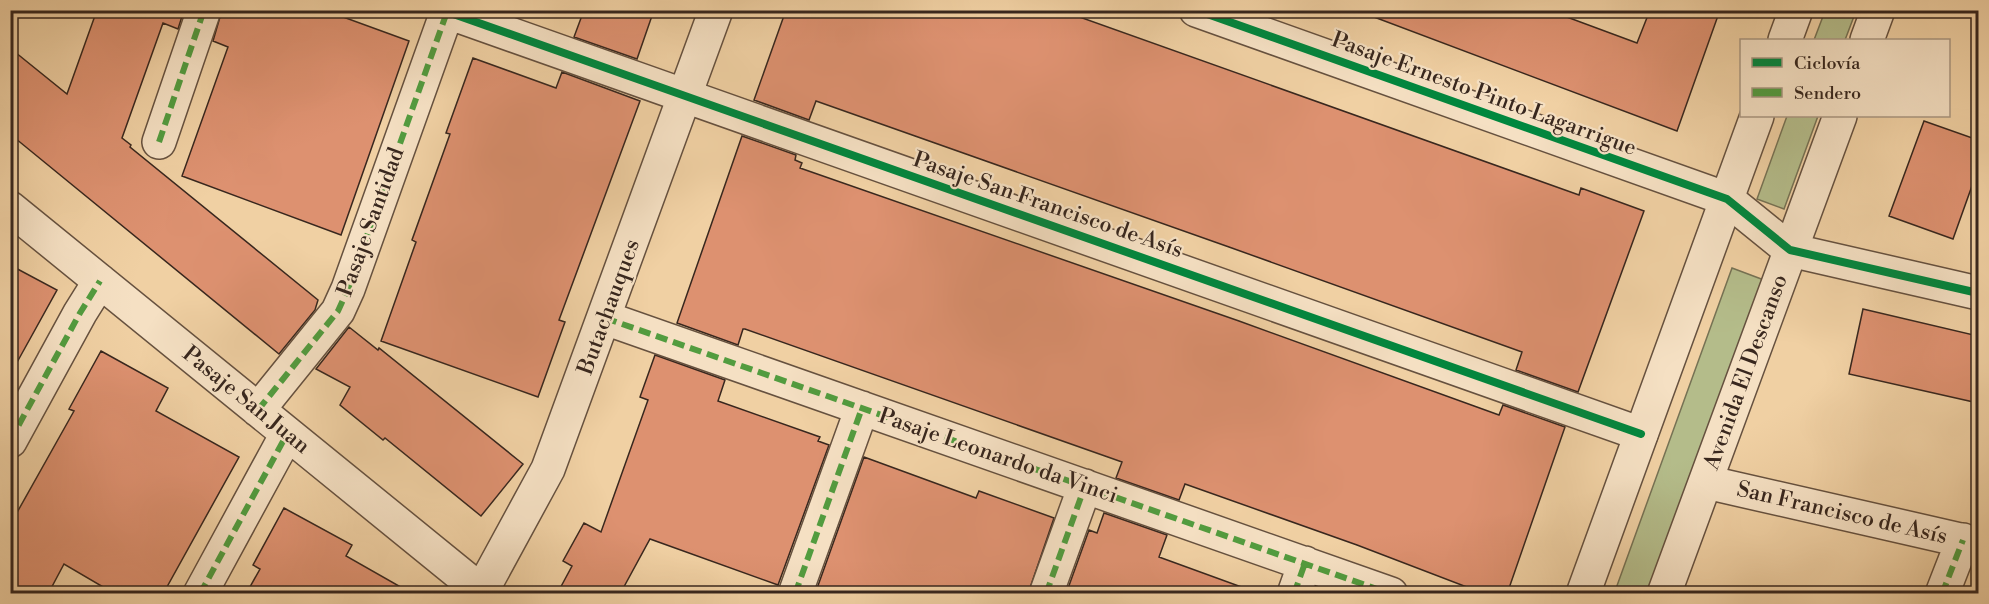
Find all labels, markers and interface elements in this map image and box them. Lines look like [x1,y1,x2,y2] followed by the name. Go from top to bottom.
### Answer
[1328,26,1640,162] street label: Pasaje Ernesto Pinto Lagarrigue
[1740,39,1950,117] legend
[1794,52,1861,75] text: Ciclovía
[1794,82,1861,105] text: Sendero
[332,143,411,300] street label: Pasaje Santidad
[910,146,1186,264] street label: Pasaje San Francisco de Asís
[572,236,646,379] street label: Butachauques
[1698,271,1794,474] street label: Avenida El Descanso
[177,340,315,460] street label: Pasaje San Juan
[875,402,1121,510] street label: Pasaje Leonardo da Vinci
[1734,476,1950,550] street label: San Francisco de Asís

